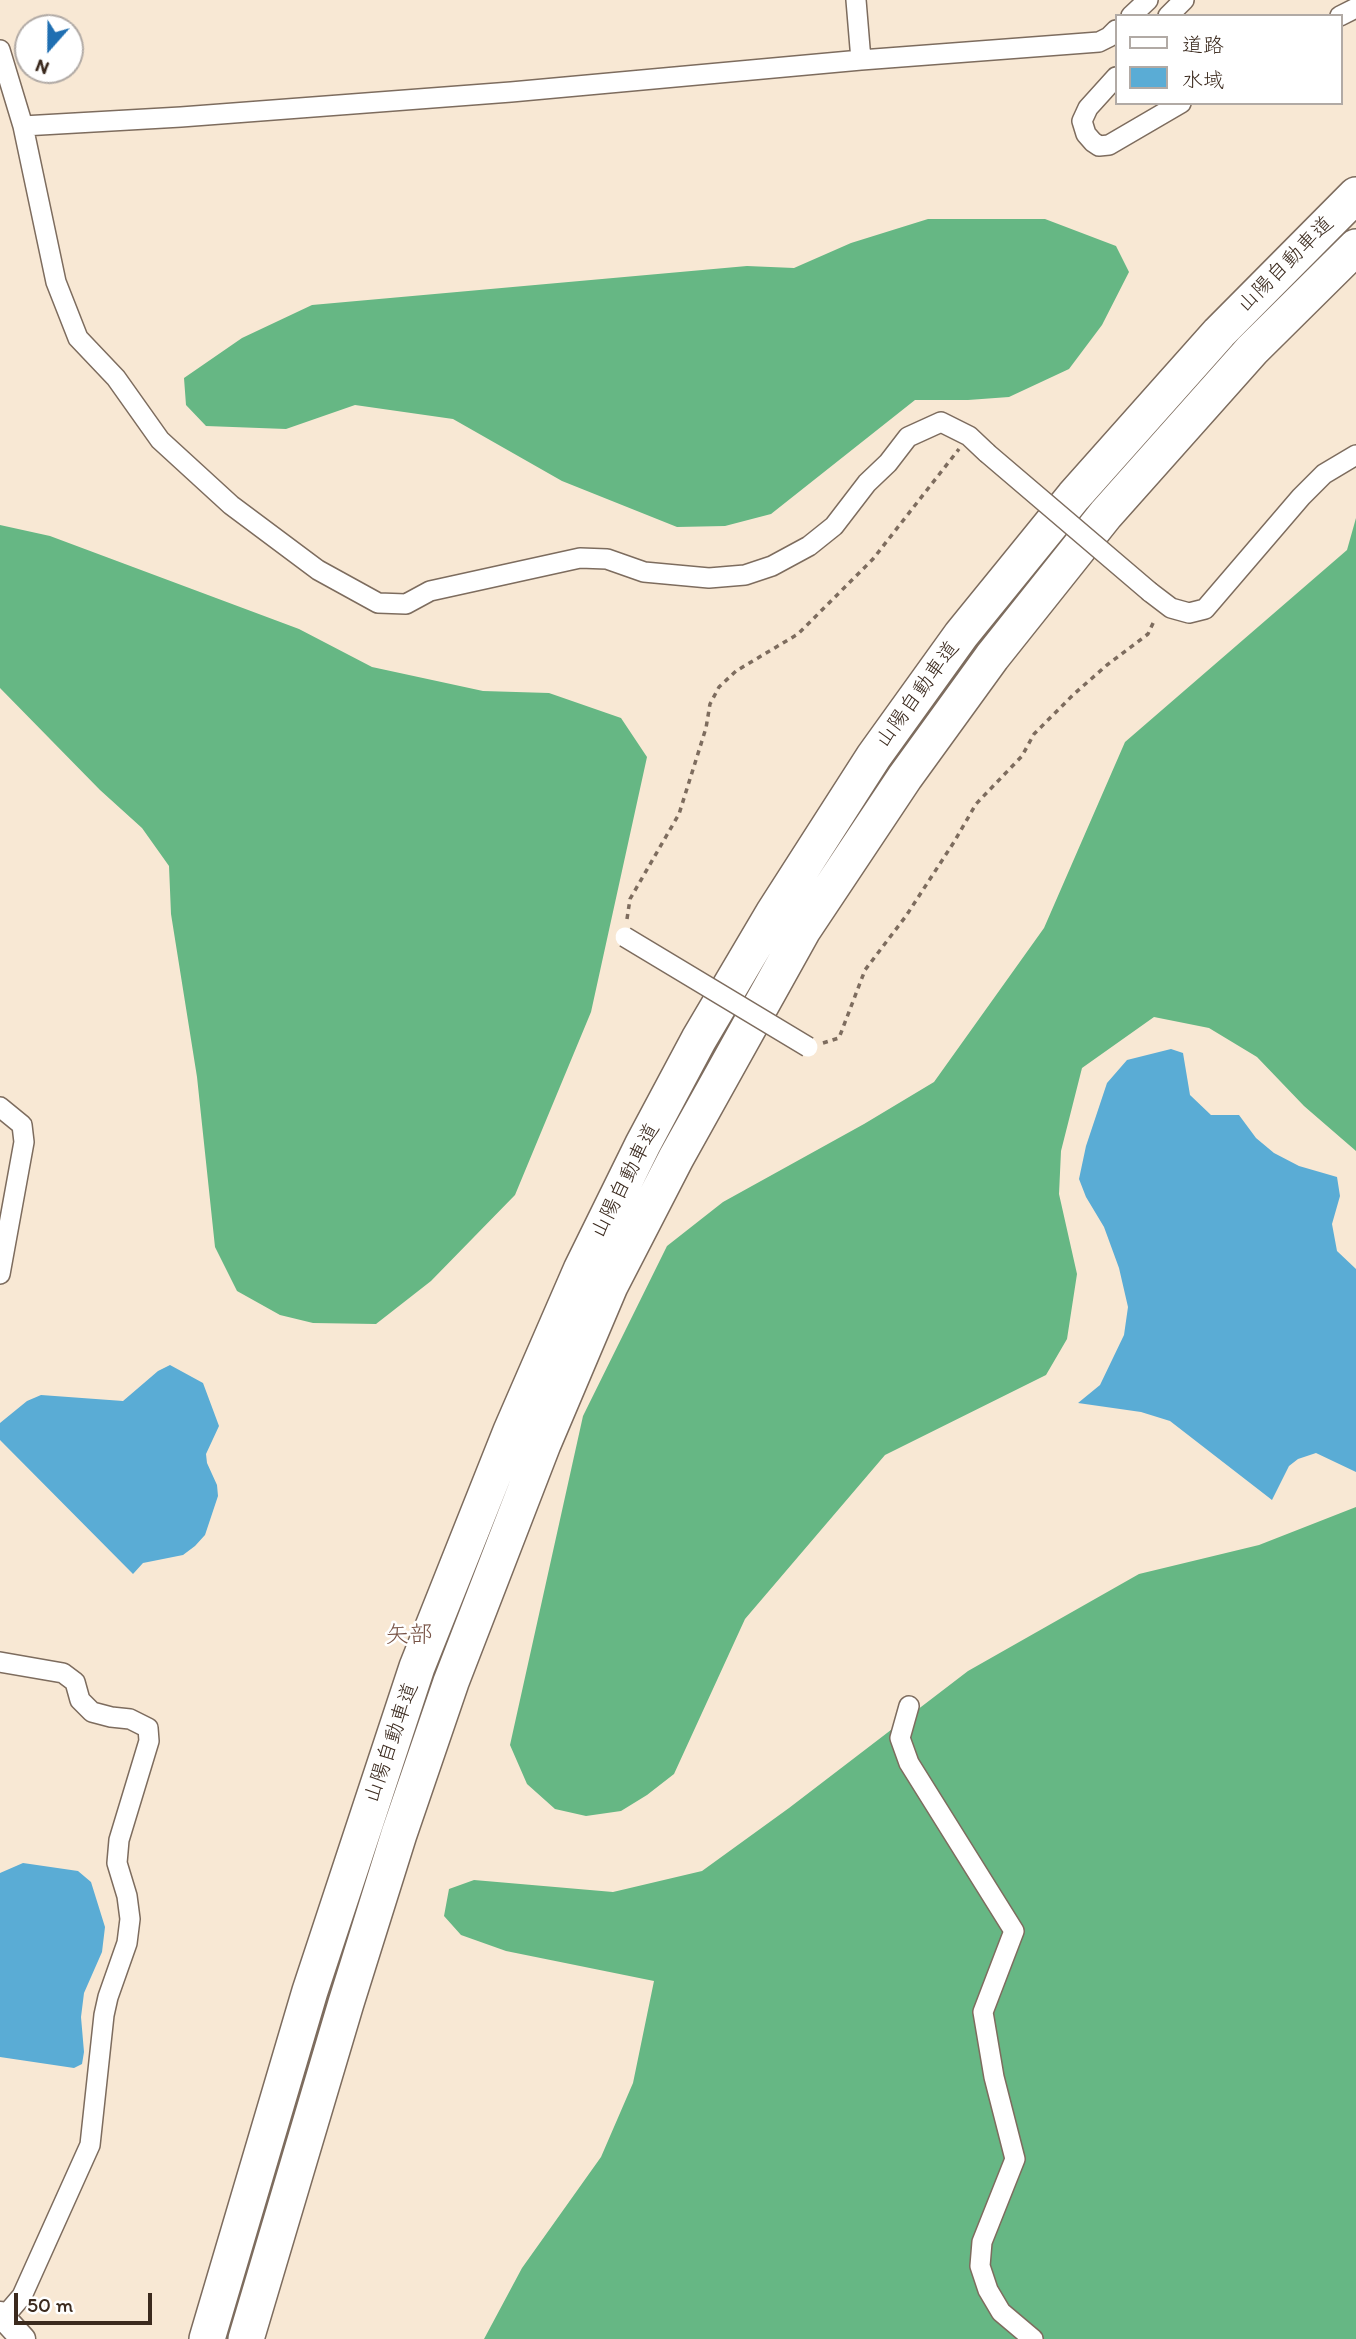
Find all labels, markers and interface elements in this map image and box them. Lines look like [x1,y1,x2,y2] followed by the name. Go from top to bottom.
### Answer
[14,14,84,84] north arrow
[1114,14,1342,105] legend
[1182,32,1224,57] text: 道路
[32,54,52,80] text: N
[1182,67,1224,92] text: 水域
[1233,212,1339,318] street label: 山陽自動車道
[871,637,965,753] street label: 山陽自動車道
[586,1119,666,1243] street label: 山陽自動車道
[385,1622,433,1650] district label: 矢部
[360,1679,424,1807] street label: 山陽自動車道
[18,2280,156,2324] scale bar
[27,2292,73,2317] text: 50 m

